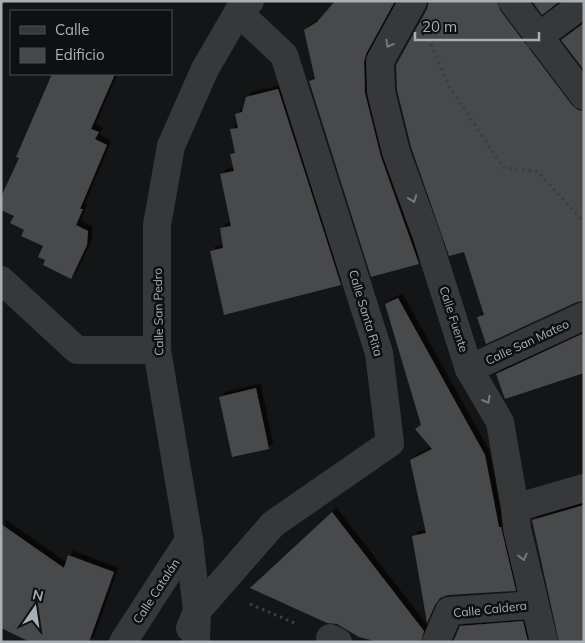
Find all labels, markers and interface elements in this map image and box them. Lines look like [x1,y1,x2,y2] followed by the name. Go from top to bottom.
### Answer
[10,10,172,75] legend
[415,10,539,42] scale bar
[422,17,457,36] text: 20 m
[55,20,89,39] text: Calle
[385,38,395,47] one-way arrow
[55,45,105,64] text: Edificio
[407,194,417,202] one-way arrow
[150,268,166,356] street label: Calle San Pedro
[346,268,386,358] street label: Calle Santa Rita
[436,284,472,354] street label: Calle Fuente
[483,316,571,368] street label: Calle San Mateo
[481,394,491,403] one-way arrow
[517,552,528,561] one-way arrow
[129,556,183,626] street label: Calle Catalán
[10,583,60,633] north arrow
[31,585,45,605] text: N
[452,598,528,620] street label: Calle Caldera

